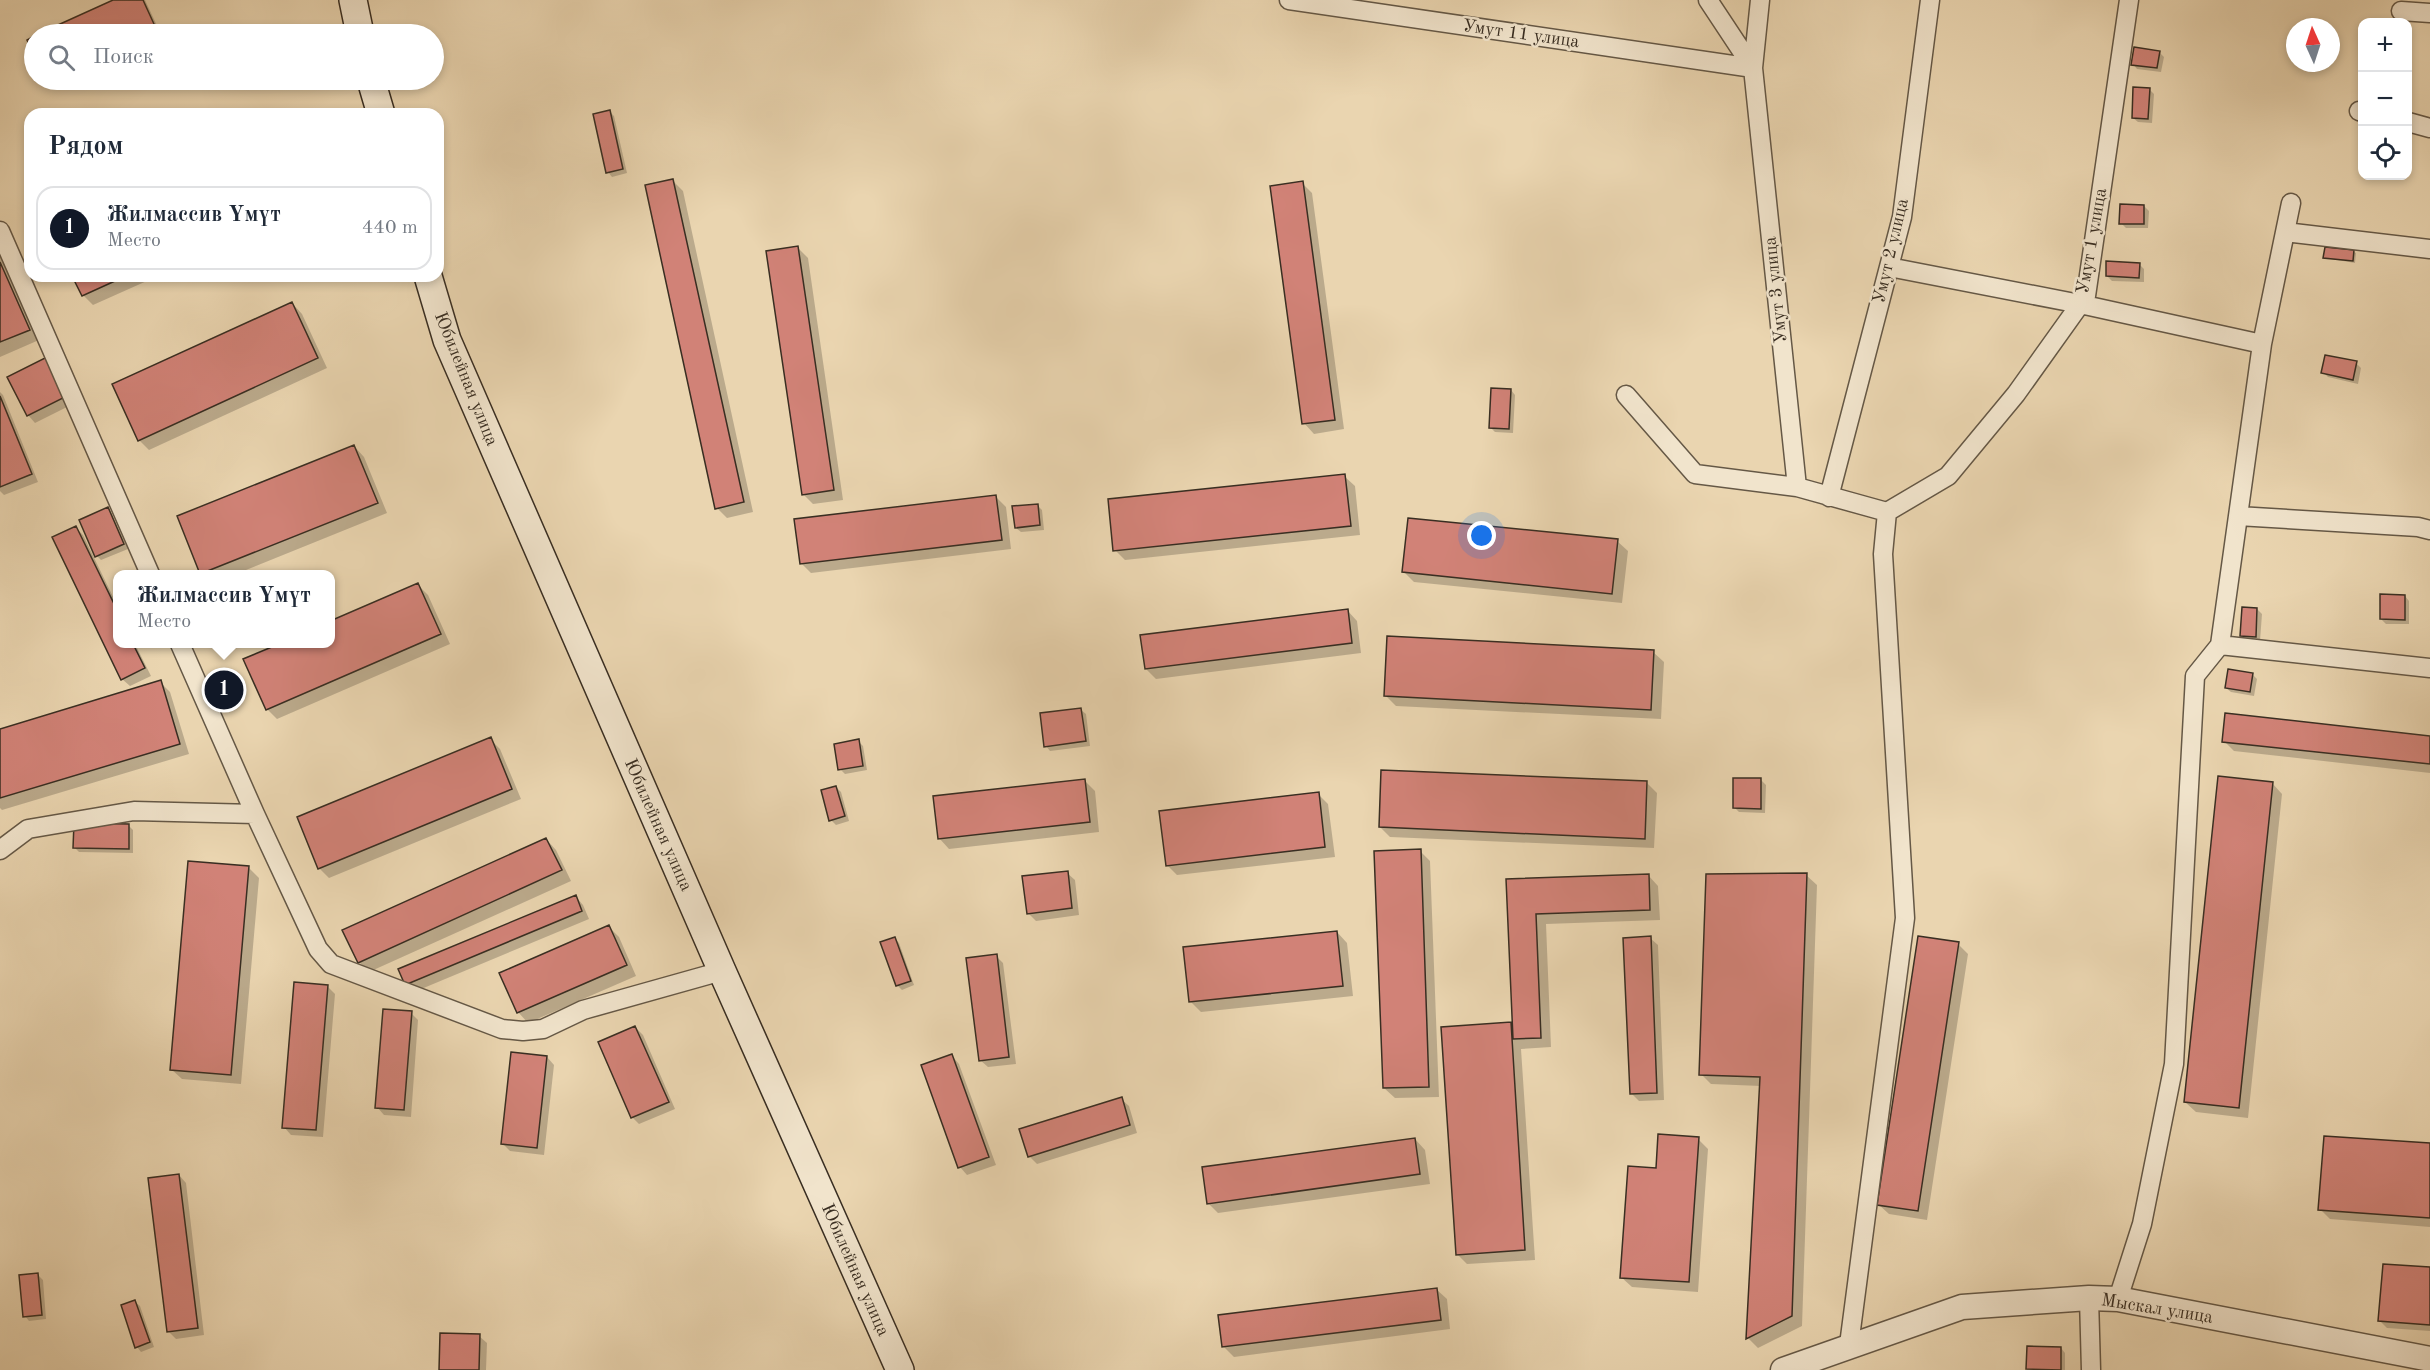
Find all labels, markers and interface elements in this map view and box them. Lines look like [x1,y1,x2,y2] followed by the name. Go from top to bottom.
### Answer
[1461,17,1581,51] street label: Умут 11 улица
[2286,18,2340,72] north arrow
[2358,18,2412,180] map controls
[2358,18,2412,72] button: +
[24,24,444,90] search box
[45,41,78,74] icon: search
[93,46,154,68] text: Поиск
[2358,72,2412,126] button: −
[2358,126,2412,180] button: locate
[48,134,123,160] text: Рядом
[2074,187,2110,295] street label: Умут 1 улица
[1870,197,1912,305] street label: Умут 2 улица
[107,204,281,226] text: Жилмассив Үмүт
[64,218,75,238] text: 1
[362,218,418,238] text: 440 m
[107,231,161,251] text: Место
[1761,236,1791,344] street label: Умут 3 улица
[431,309,501,449] street label: Юбилейная улица
[1467,521,1496,550] your location
[113,570,335,648] popup
[137,585,311,607] text: Жилмассив Үмүт
[137,612,191,632] text: Место
[204,668,244,712] pin: 1
[621,756,695,894] street label: Юбилейная улица
[818,1201,892,1339] street label: Юбилейная улица
[2100,1291,2214,1327] street label: Мыскал улица

